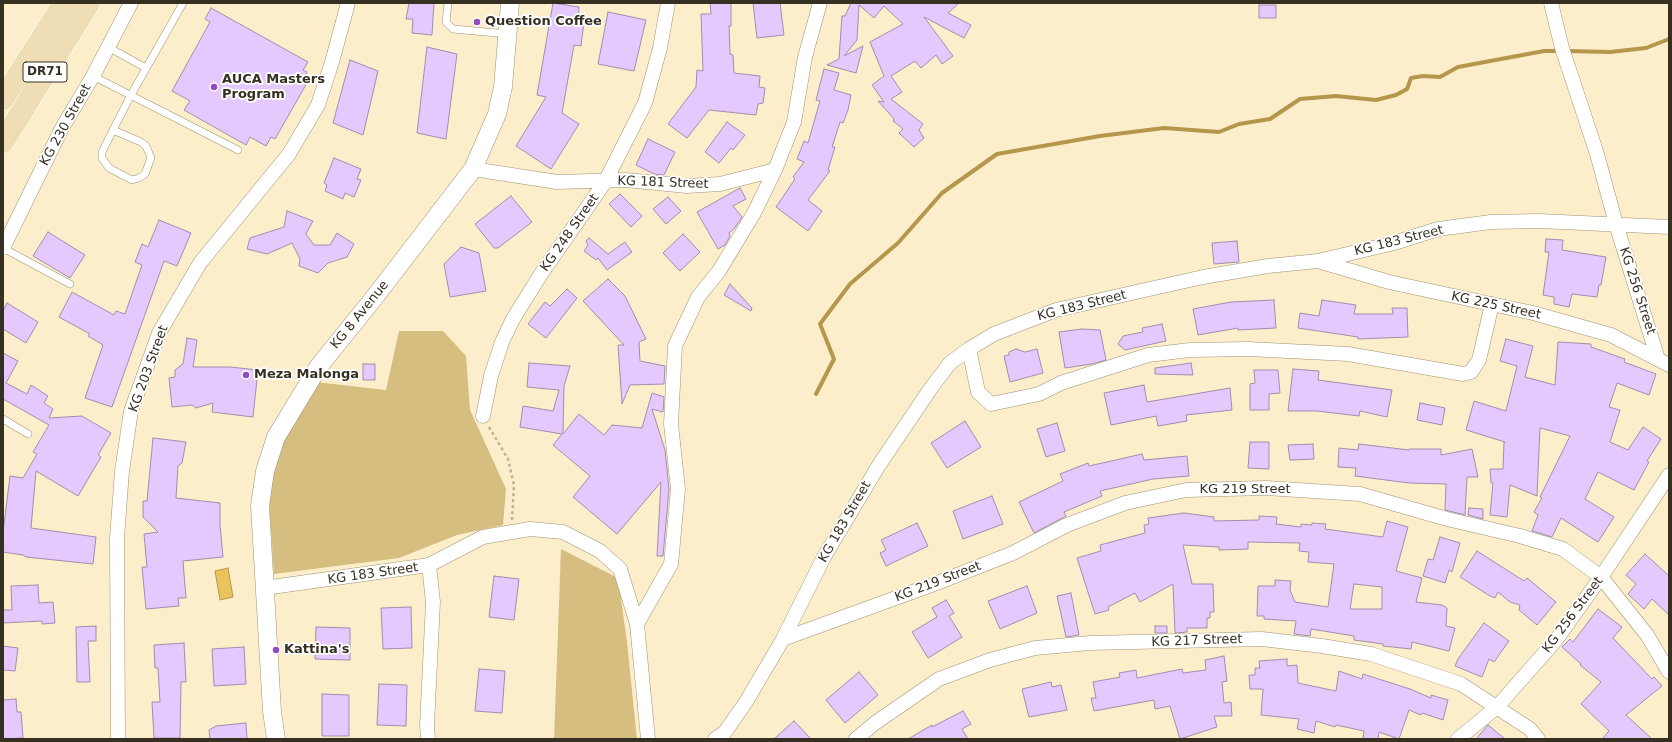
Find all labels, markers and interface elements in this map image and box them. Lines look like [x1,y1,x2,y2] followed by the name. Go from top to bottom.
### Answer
[485,14,602,30] place label: Question Coffee
[472,17,482,27] marker: Question Coffee
[23,62,67,82] road number: DR71
[222,72,325,103] place label: AUCA Masters Program
[37,81,95,169] street label: KG 230 Street
[209,82,219,92] marker: AUCA Masters Program
[617,174,709,192] street label: KG 181 Street
[537,191,603,275] street label: KG 248 Street
[1353,222,1445,260] street label: KG 183 Street
[1615,245,1659,337] street label: KG 256 Street
[328,278,392,352] street label: KG 8 Avenue
[1036,287,1128,325] street label: KG 183 Street
[1450,289,1542,323] street label: KG 225 Street
[126,323,172,415] street label: KG 203 Street
[254,367,359,383] place label: Meza Malonga
[241,370,251,380] marker: Meza Malonga
[815,479,875,565] street label: KG 183 Street
[1199,482,1291,498] street label: KG 219 Street
[893,558,983,606] street label: KG 219 Street
[327,560,419,588] street label: KG 183 Street
[1539,574,1607,656] street label: KG 256 Street
[1151,632,1243,650] street label: KG 217 Street
[284,642,349,658] place label: Kattina's
[271,645,281,655] marker: Kattina's

